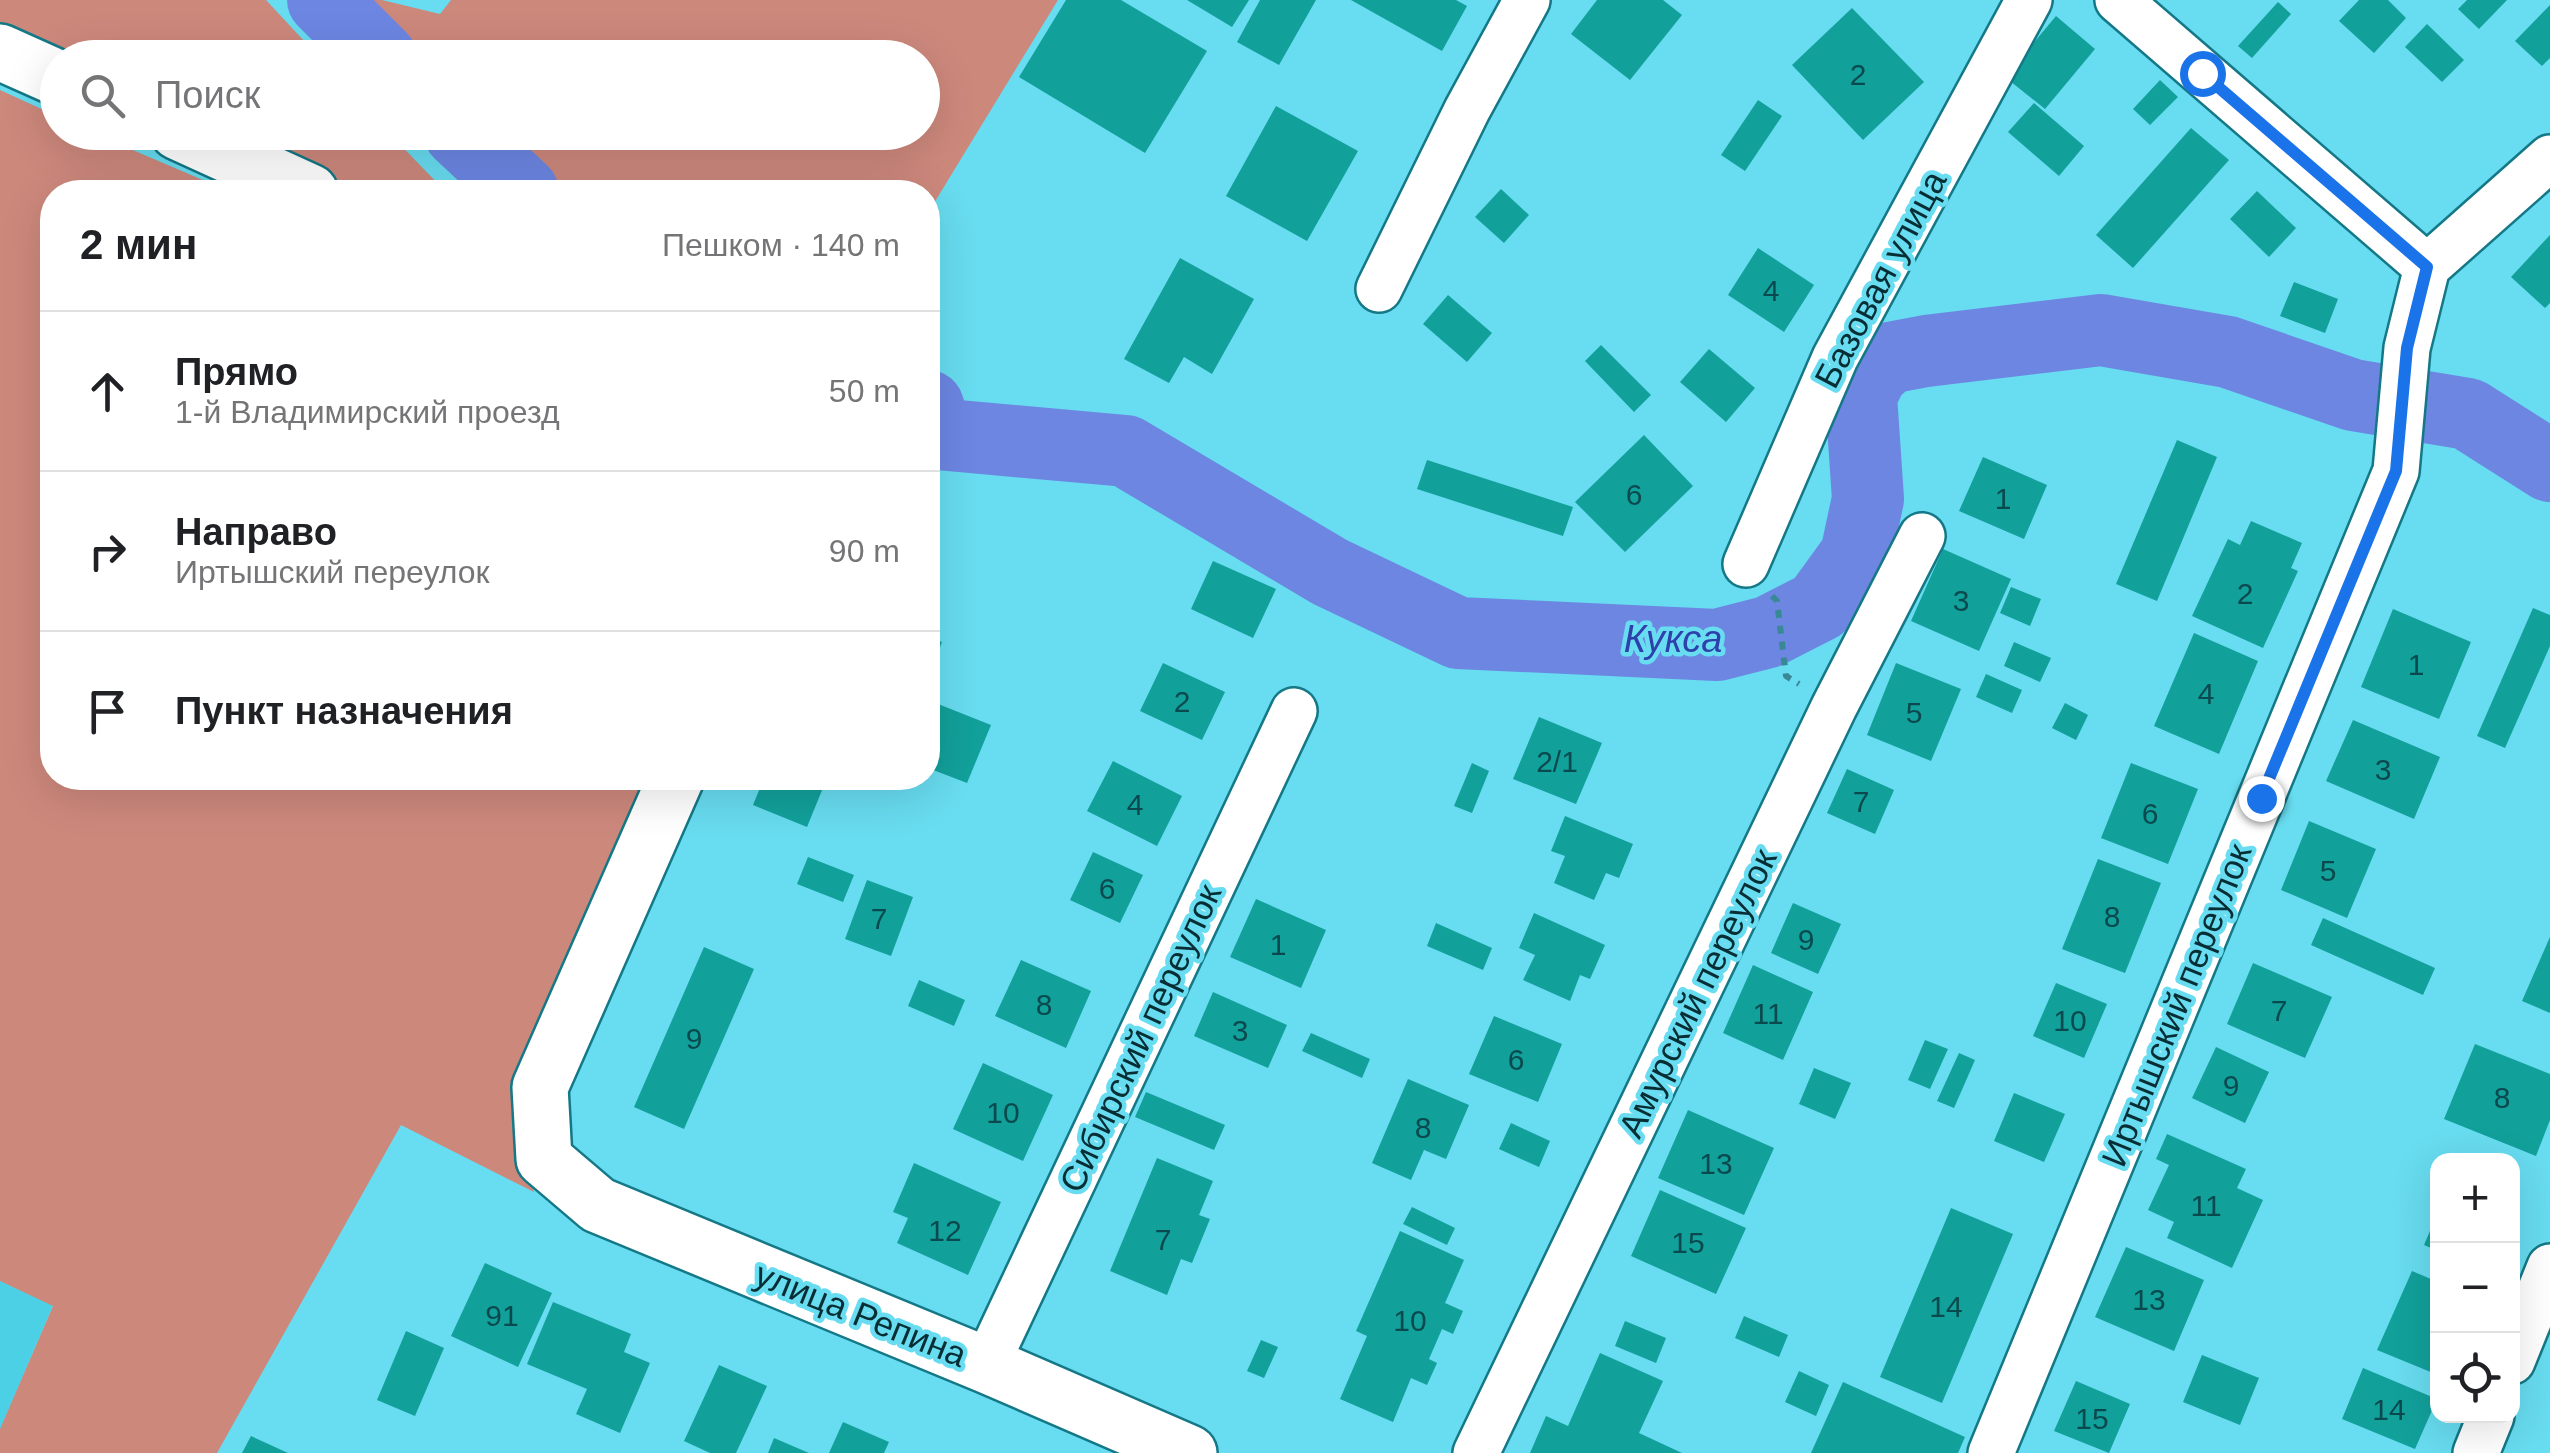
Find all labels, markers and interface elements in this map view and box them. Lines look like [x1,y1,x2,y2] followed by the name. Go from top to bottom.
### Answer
[40,40,940,150] search box
[2180,51,2226,97] route start
[1850,58,1866,91] house number: 2
[75,68,130,123] icon: search
[155,74,260,116] text: Поиск
[1807,164,1954,394] street label: Базовая улица
[80,221,197,268] text: 2 мин
[662,227,900,263] text: Пешком · 140 m
[1763,274,1779,307] house number: 4
[175,351,298,393] text: Прямо
[80,364,135,419] icon: ahead
[829,373,900,409] text: 50 m
[175,394,560,430] text: 1-й Владимирский проезд
[1626,478,1642,511] house number: 6
[1995,482,2011,515] house number: 1
[175,511,337,553] text: Направо
[80,524,135,579] icon: right
[829,533,900,569] text: 90 m
[175,554,490,590] text: Иртышский переулок
[2237,577,2253,610] house number: 2
[1953,584,1969,617] house number: 3
[1624,618,1722,660] water label: Кукса
[2408,648,2424,681] house number: 1
[2198,677,2214,710] house number: 4
[80,684,135,739] icon: arrive
[1174,685,1190,718] house number: 2
[175,690,513,732] text: Пункт назначения
[1906,696,1922,729] house number: 5
[1536,745,1578,778] house number: 2/1
[2375,753,2391,786] house number: 3
[2239,776,2285,822] route end
[1853,785,1869,818] house number: 7
[1127,788,1143,821] house number: 4
[2142,797,2158,830] house number: 6
[2093,838,2259,1172] street label: Иртышский переулок
[1610,842,1784,1143] street label: Амурский переулок
[2320,854,2336,887] house number: 5
[1099,872,1115,905] house number: 6
[1052,877,1229,1198] street label: Сибирский переулок
[2104,900,2120,933] house number: 8
[871,902,887,935] house number: 7
[1798,923,1814,956] house number: 9
[1270,928,1286,961] house number: 1
[1036,988,1052,1021] house number: 8
[2271,994,2287,1027] house number: 7
[1752,997,1784,1030] house number: 11
[2053,1004,2087,1037] house number: 10
[1232,1014,1248,1047] house number: 3
[686,1022,702,1055] house number: 9
[1508,1043,1524,1076] house number: 6
[2223,1069,2239,1102] house number: 9
[2494,1081,2510,1114] house number: 8
[986,1096,1020,1129] house number: 10
[1415,1111,1431,1144] house number: 8
[1699,1147,1733,1180] house number: 13
[2430,1153,2520,1423] map controls
[2430,1153,2520,1243] button: +
[2190,1189,2222,1222] house number: 11
[928,1214,962,1247] house number: 12
[1155,1223,1171,1256] house number: 7
[1671,1226,1705,1259] house number: 15
[2430,1243,2520,1333] button: −
[750,1254,973,1374] street label: улица Репина
[2132,1283,2166,1316] house number: 13
[1929,1290,1963,1323] house number: 14
[485,1299,519,1332] house number: 91
[1393,1304,1427,1337] house number: 10
[2430,1333,2520,1423] button: locate
[2372,1393,2406,1426] house number: 14
[2075,1402,2109,1435] house number: 15

